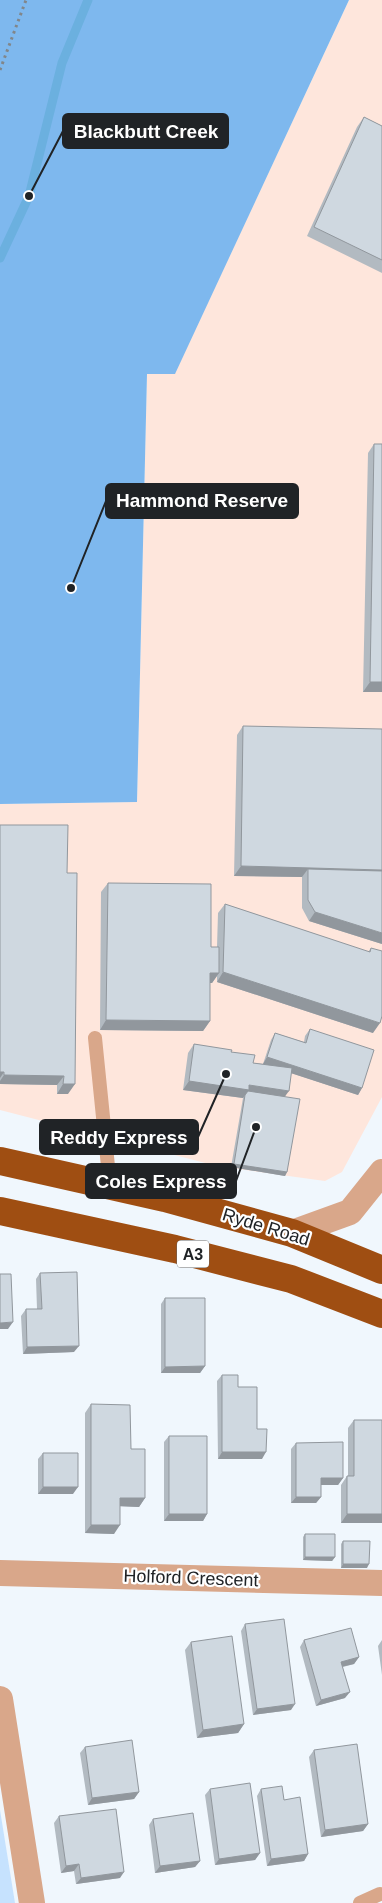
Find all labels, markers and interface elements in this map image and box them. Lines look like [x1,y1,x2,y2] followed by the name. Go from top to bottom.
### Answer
[63,114,228,148] callout: Blackbutt Creek
[74,121,219,142] text: Blackbutt Creek
[106,484,298,518] callout: Hammond Reserve
[116,490,288,511] text: Hammond Reserve
[40,1120,198,1154] callout: Reddy Express
[50,1127,188,1148] text: Reddy Express
[86,1164,236,1198] callout: Coles Express
[96,1171,226,1192] text: Coles Express
[220,1204,312,1250] street label: Ryde Road
[177,1240,209,1268] road number: A3
[123,1566,259,1590] street label: Holford Crescent

